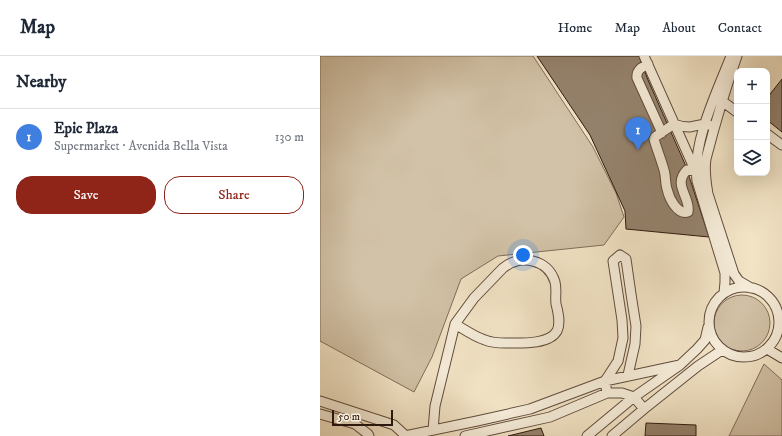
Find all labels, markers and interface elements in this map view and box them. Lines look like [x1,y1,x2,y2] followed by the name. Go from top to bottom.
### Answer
[20,16,55,39] text: Map
[558,19,592,37] text: Home
[614,19,640,37] text: Map
[662,19,696,37] text: About
[718,19,762,37] text: Contact
[734,68,770,176] map controls
[734,68,770,104] button: +
[16,71,66,93] text: Nearby
[734,104,770,140] button: −
[625,117,651,150] pin: 1
[54,119,118,138] text: Epic Plaza
[27,129,31,145] text: 1
[275,129,304,145] text: 130 m
[54,138,228,154] text: Supermarket · Avenida Bella Vista
[734,140,770,176] button: layers
[16,176,156,214] button: Save
[164,176,304,214] button: Share
[513,245,533,265] your location
[332,408,393,427] scale bar
[338,410,360,424] text: 50 m

